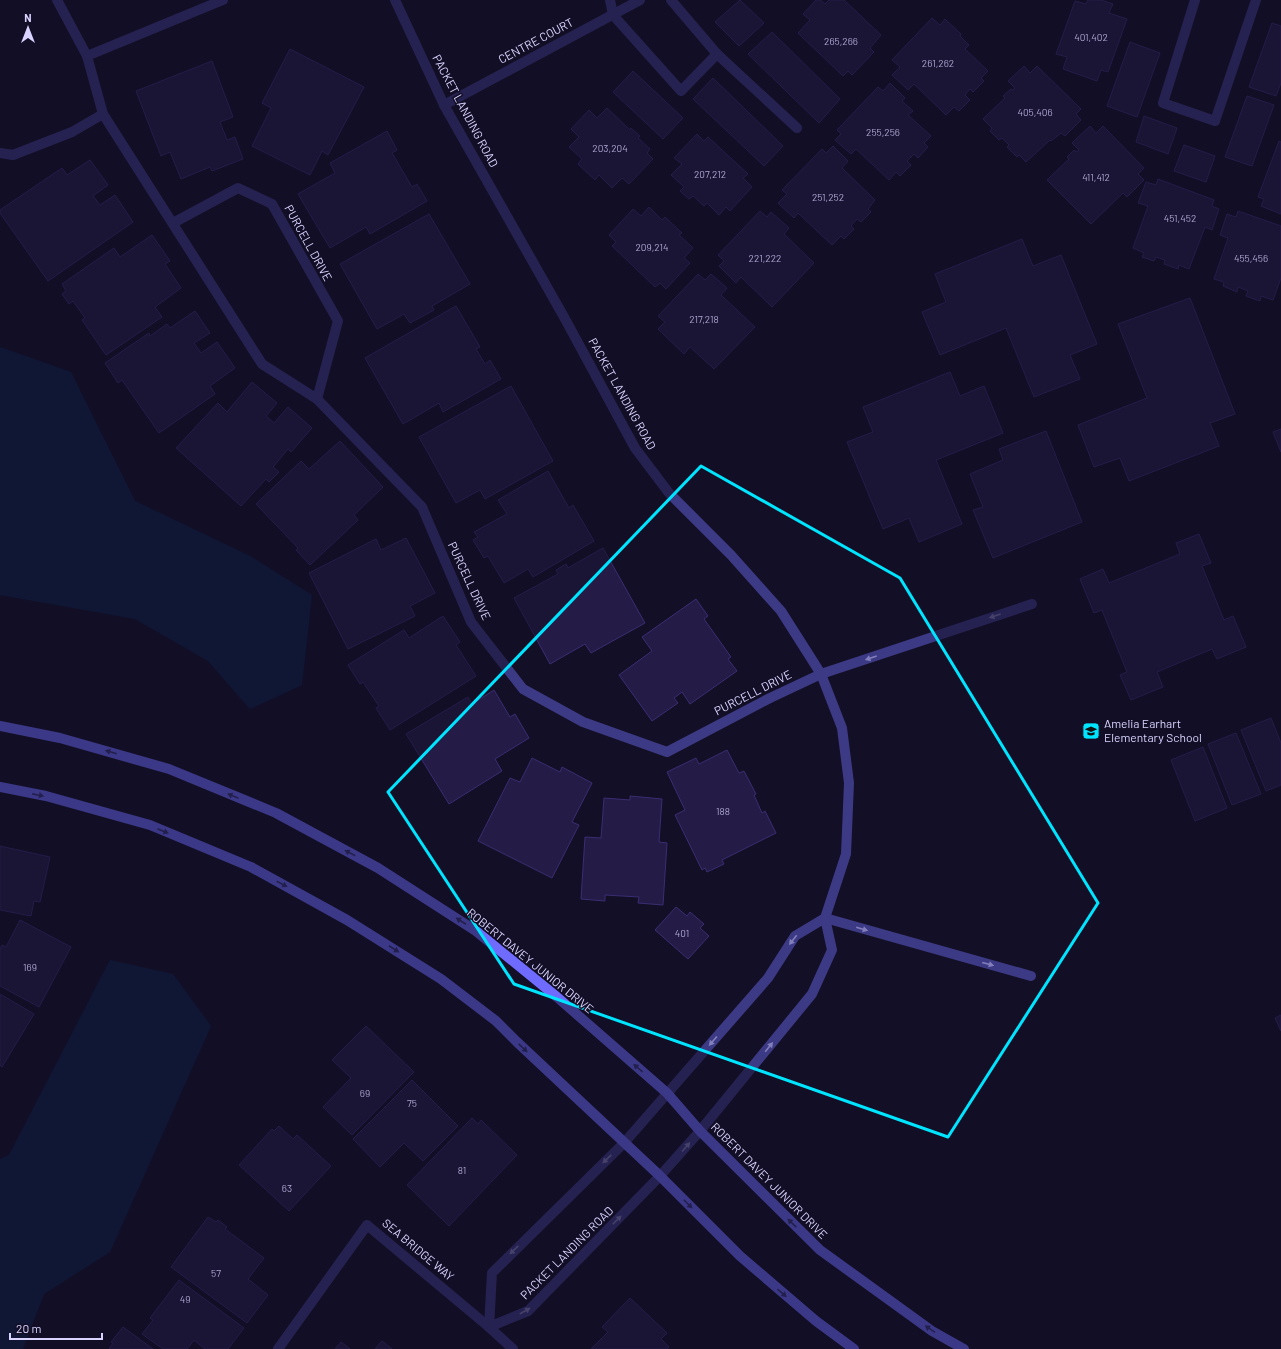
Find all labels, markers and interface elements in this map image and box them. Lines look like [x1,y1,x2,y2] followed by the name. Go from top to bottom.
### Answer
[8,8,48,48] north arrow
[24,11,32,24] text: N
[496,14,576,66] street label: CENTRE COURT
[1074,31,1108,43] house number: 401,402
[824,35,858,47] house number: 265,266
[430,52,502,169] street label: PACKET LANDING ROAD
[922,57,954,69] house number: 261,262
[1017,106,1053,118] house number: 405,406
[866,126,900,138] house number: 255,256
[592,142,628,154] house number: 203,204
[694,168,726,180] house number: 207,212
[1082,171,1110,183] house number: 411,412
[812,191,844,203] house number: 251,252
[282,202,336,283] street label: PURCELL DRIVE
[1164,212,1196,224] house number: 451,452
[635,241,669,253] house number: 209,214
[749,252,781,264] house number: 221,222
[1234,252,1268,264] house number: 455,456
[689,313,719,325] house number: 217,218
[586,335,659,452] street label: PACKET LANDING ROAD
[446,539,494,622] street label: PURCELL DRIVE
[988,613,1000,619] one-way arrow
[865,655,877,661] one-way arrow
[712,667,794,718] street label: PURCELL DRIVE
[1104,716,1202,744] place label: Amelia Earhart Elementary School
[1081,721,1101,741] school or university icon: Amelia Earhart Elementary School
[105,749,117,755] one-way arrow
[32,792,44,798] one-way arrow
[227,792,239,798] one-way arrow
[716,805,730,817] house number: 188
[158,828,170,834] one-way arrow
[344,849,356,856] one-way arrow
[276,881,287,887] one-way arrow
[465,905,597,1016] street label: ROBERT DAVEY JUNIOR DRIVE
[455,917,466,925] one-way arrow
[857,926,869,932] one-way arrow
[675,927,689,939] house number: 401
[789,935,798,946] one-way arrow
[389,945,399,953] one-way arrow
[23,961,37,973] house number: 169
[982,961,994,967] one-way arrow
[708,1036,717,1047] one-way arrow
[765,1041,773,1052] one-way arrow
[518,1043,528,1053] one-way arrow
[632,1063,643,1072] one-way arrow
[360,1087,370,1099] house number: 69
[407,1097,417,1109] house number: 75
[709,1119,831,1241] street label: ROBERT DAVEY JUNIOR DRIVE
[682,1142,691,1152] one-way arrow
[602,1154,612,1164] one-way arrow
[458,1164,466,1176] house number: 81
[282,1182,292,1194] house number: 63
[683,1199,693,1209] one-way arrow
[517,1203,616,1302] street label: PACKET LANDING ROAD
[380,1215,457,1283] street label: SEA BRIDGE WAY
[612,1215,622,1225] one-way arrow
[787,1218,797,1227] one-way arrow
[509,1245,519,1255] one-way arrow
[211,1267,221,1279] house number: 57
[777,1289,788,1298] one-way arrow
[180,1293,190,1305] house number: 49
[519,1308,531,1315] one-way arrow
[10,1315,102,1341] scale bar
[16,1321,42,1335] text: 20 m
[925,1325,936,1333] one-way arrow

